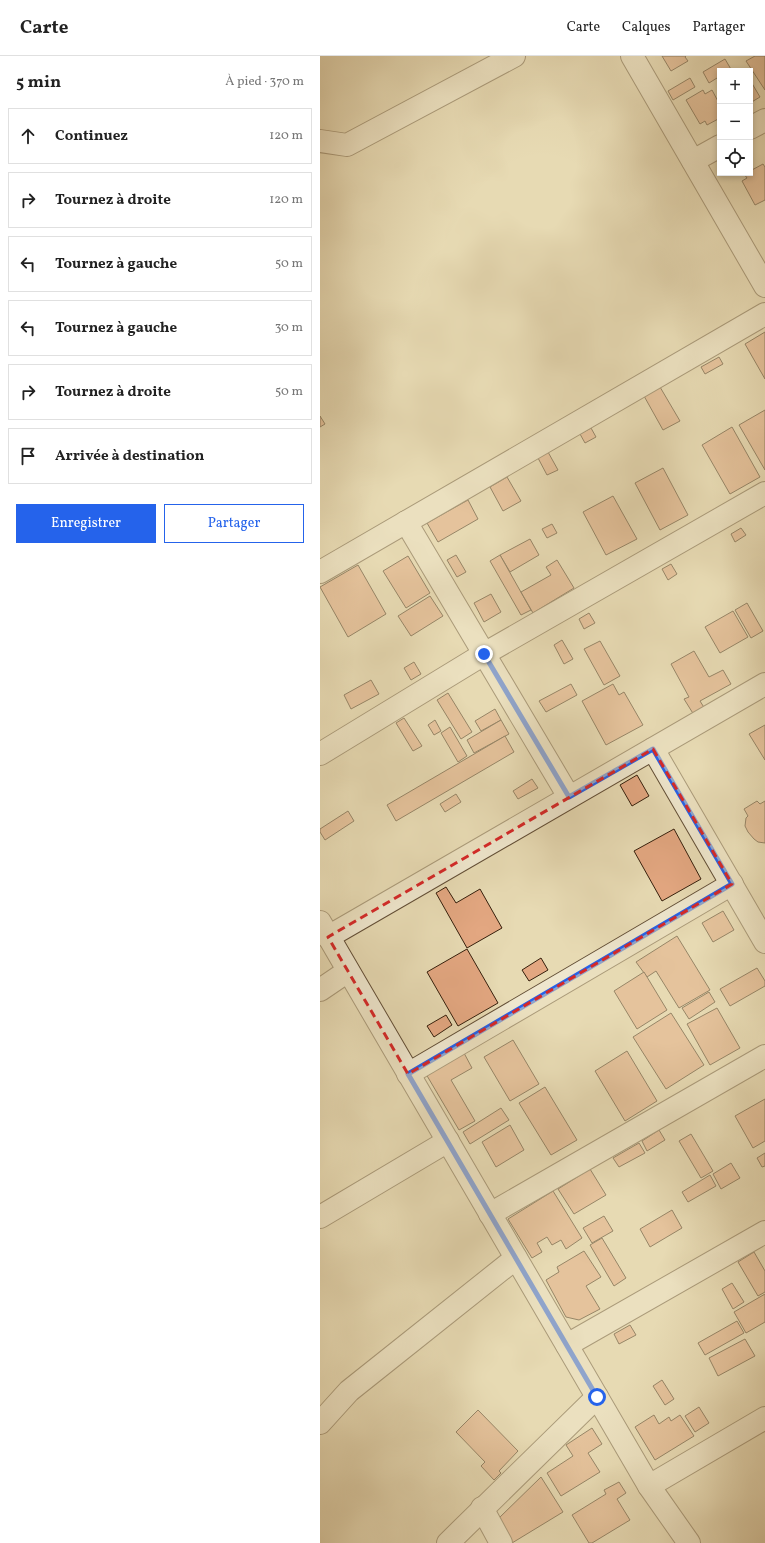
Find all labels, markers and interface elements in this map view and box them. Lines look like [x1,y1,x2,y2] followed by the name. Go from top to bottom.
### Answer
[20,15,68,41] text: Carte
[567,18,600,37] text: Carte
[622,18,670,37] text: Calques
[692,18,745,37] text: Partager
[717,68,753,176] map controls
[717,68,753,104] button: +
[16,71,61,94] text: 5 min
[225,73,304,91] text: À pied · 370 m
[717,104,753,140] button: −
[17,125,39,147] icon: ahead
[55,126,128,147] text: Continuez
[269,127,303,145] text: 120 m
[717,140,753,176] button: locate
[17,189,39,211] icon: right
[55,190,171,211] text: Tournez à droite
[269,191,303,209] text: 120 m
[17,253,39,275] icon: left
[55,254,177,275] text: Tournez à gauche
[275,255,303,273] text: 50 m
[17,317,39,339] icon: left
[55,318,177,339] text: Tournez à gauche
[275,319,303,337] text: 30 m
[17,381,39,403] icon: right
[55,382,171,403] text: Tournez à droite
[275,383,303,401] text: 50 m
[17,445,39,467] icon: arrive
[55,446,204,467] text: Arrivée à destination
[16,504,156,543] button: Enregistrer
[164,504,304,543] button: Partager
[475,645,493,663] route end
[588,1388,606,1406] route start

